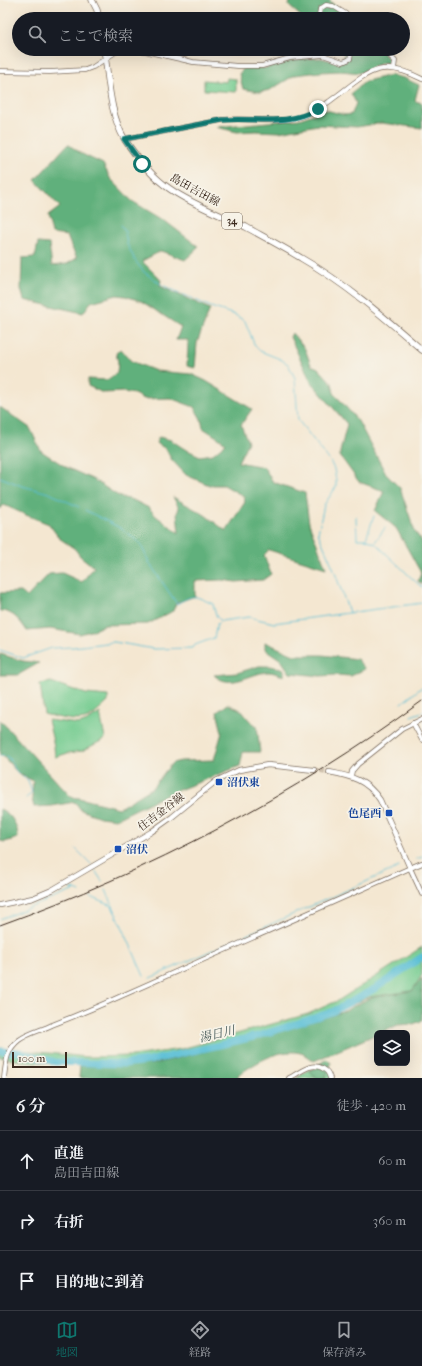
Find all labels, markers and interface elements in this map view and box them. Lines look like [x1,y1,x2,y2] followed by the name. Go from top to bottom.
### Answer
[12,12,410,56] search box
[26,23,48,45] icon: search
[58,27,133,45] text: ここで検索
[309,100,327,118] route end
[133,155,151,173] route start
[168,171,222,209] street label: 島田吉田線
[222,213,242,229] road number: 34
[227,776,260,789] place label: 沼伏東
[214,777,224,787] marker: 沼伏東
[135,790,187,834] street label: 住吉金谷線
[348,807,381,820] place label: 色尾西
[384,808,394,818] marker: 色尾西
[126,843,148,856] place label: 沼伏
[113,844,123,854] marker: 沼伏
[198,1023,238,1045] water label: 湯日川
[374,1030,410,1066] map controls
[374,1030,410,1066] button: layers
[12,1050,67,1069] scale bar
[18,1052,46,1065] text: 100 m
[16,1096,46,1116] text: 6 分
[337,1098,406,1113] text: 徒歩 · 420 m
[54,1144,84,1162] text: 直進
[16,1150,38,1172] icon: ahead
[378,1153,406,1168] text: 60 m
[54,1165,119,1180] text: 島田吉田線
[16,1210,38,1232] icon: right
[54,1213,84,1231] text: 右折
[373,1213,406,1228] text: 360 m
[16,1270,38,1292] icon: arrive
[54,1273,144,1291] text: 目的地に到着
[56,1319,78,1359] tab: 地図
[189,1319,211,1359] tab: 経路
[322,1319,366,1359] tab: 保存済み

